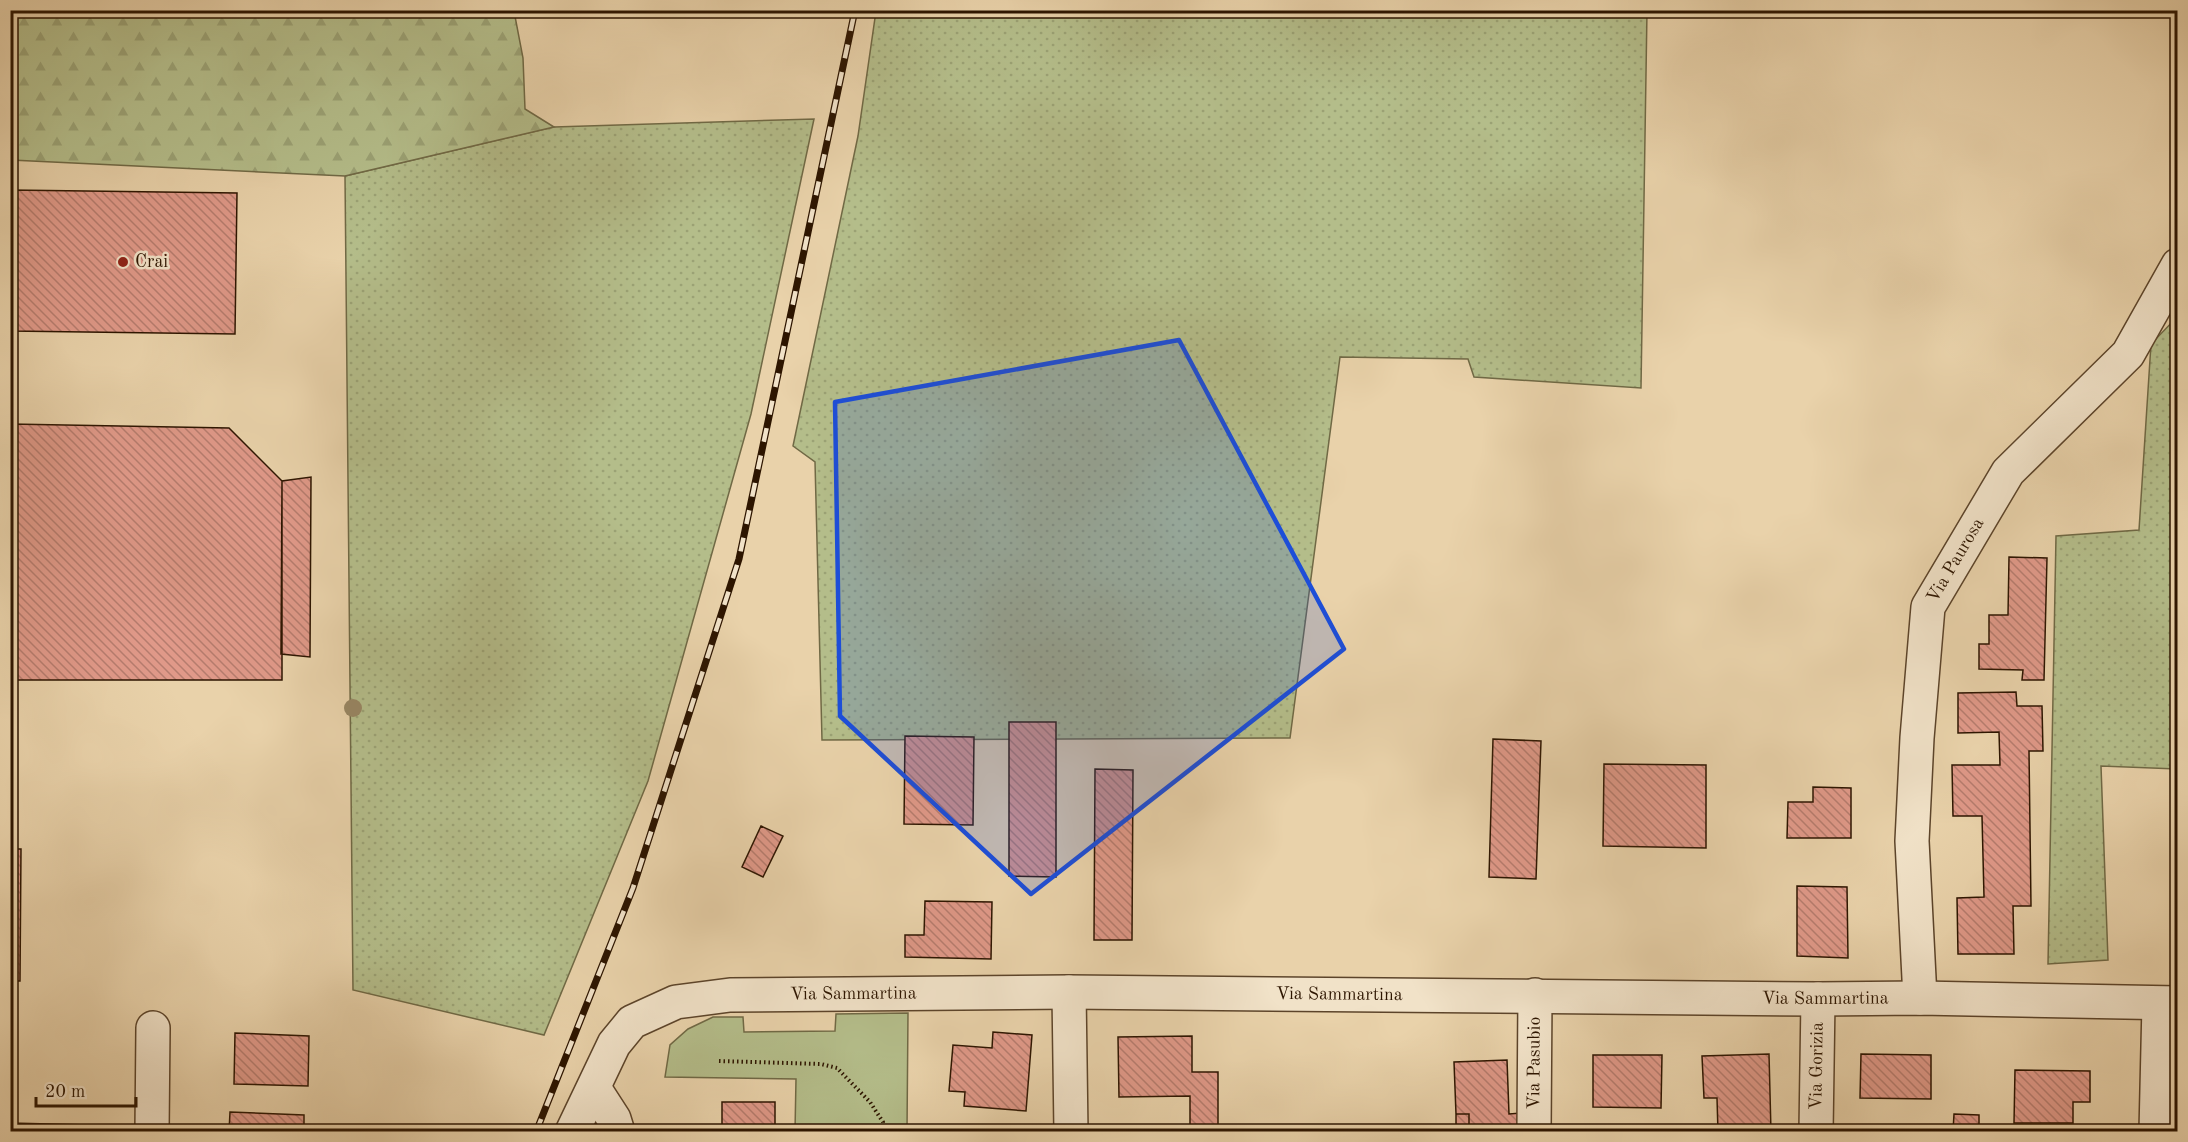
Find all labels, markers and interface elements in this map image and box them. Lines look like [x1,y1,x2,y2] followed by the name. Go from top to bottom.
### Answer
[135,253,168,271] place label: Crai
[116,255,130,269] marker: Crai
[1924,515,1988,606] street label: Via Paurosa
[790,984,917,1003] street label: Via Sammartina
[1276,985,1403,1004] street label: Via Sammartina
[1762,989,1889,1008] street label: Via Sammartina
[1525,1016,1544,1109] street label: Via Pasubio
[1807,1022,1827,1110] street label: Via Gorizia
[36,1070,136,1108] scale bar
[45,1083,85,1101] text: 20 m

